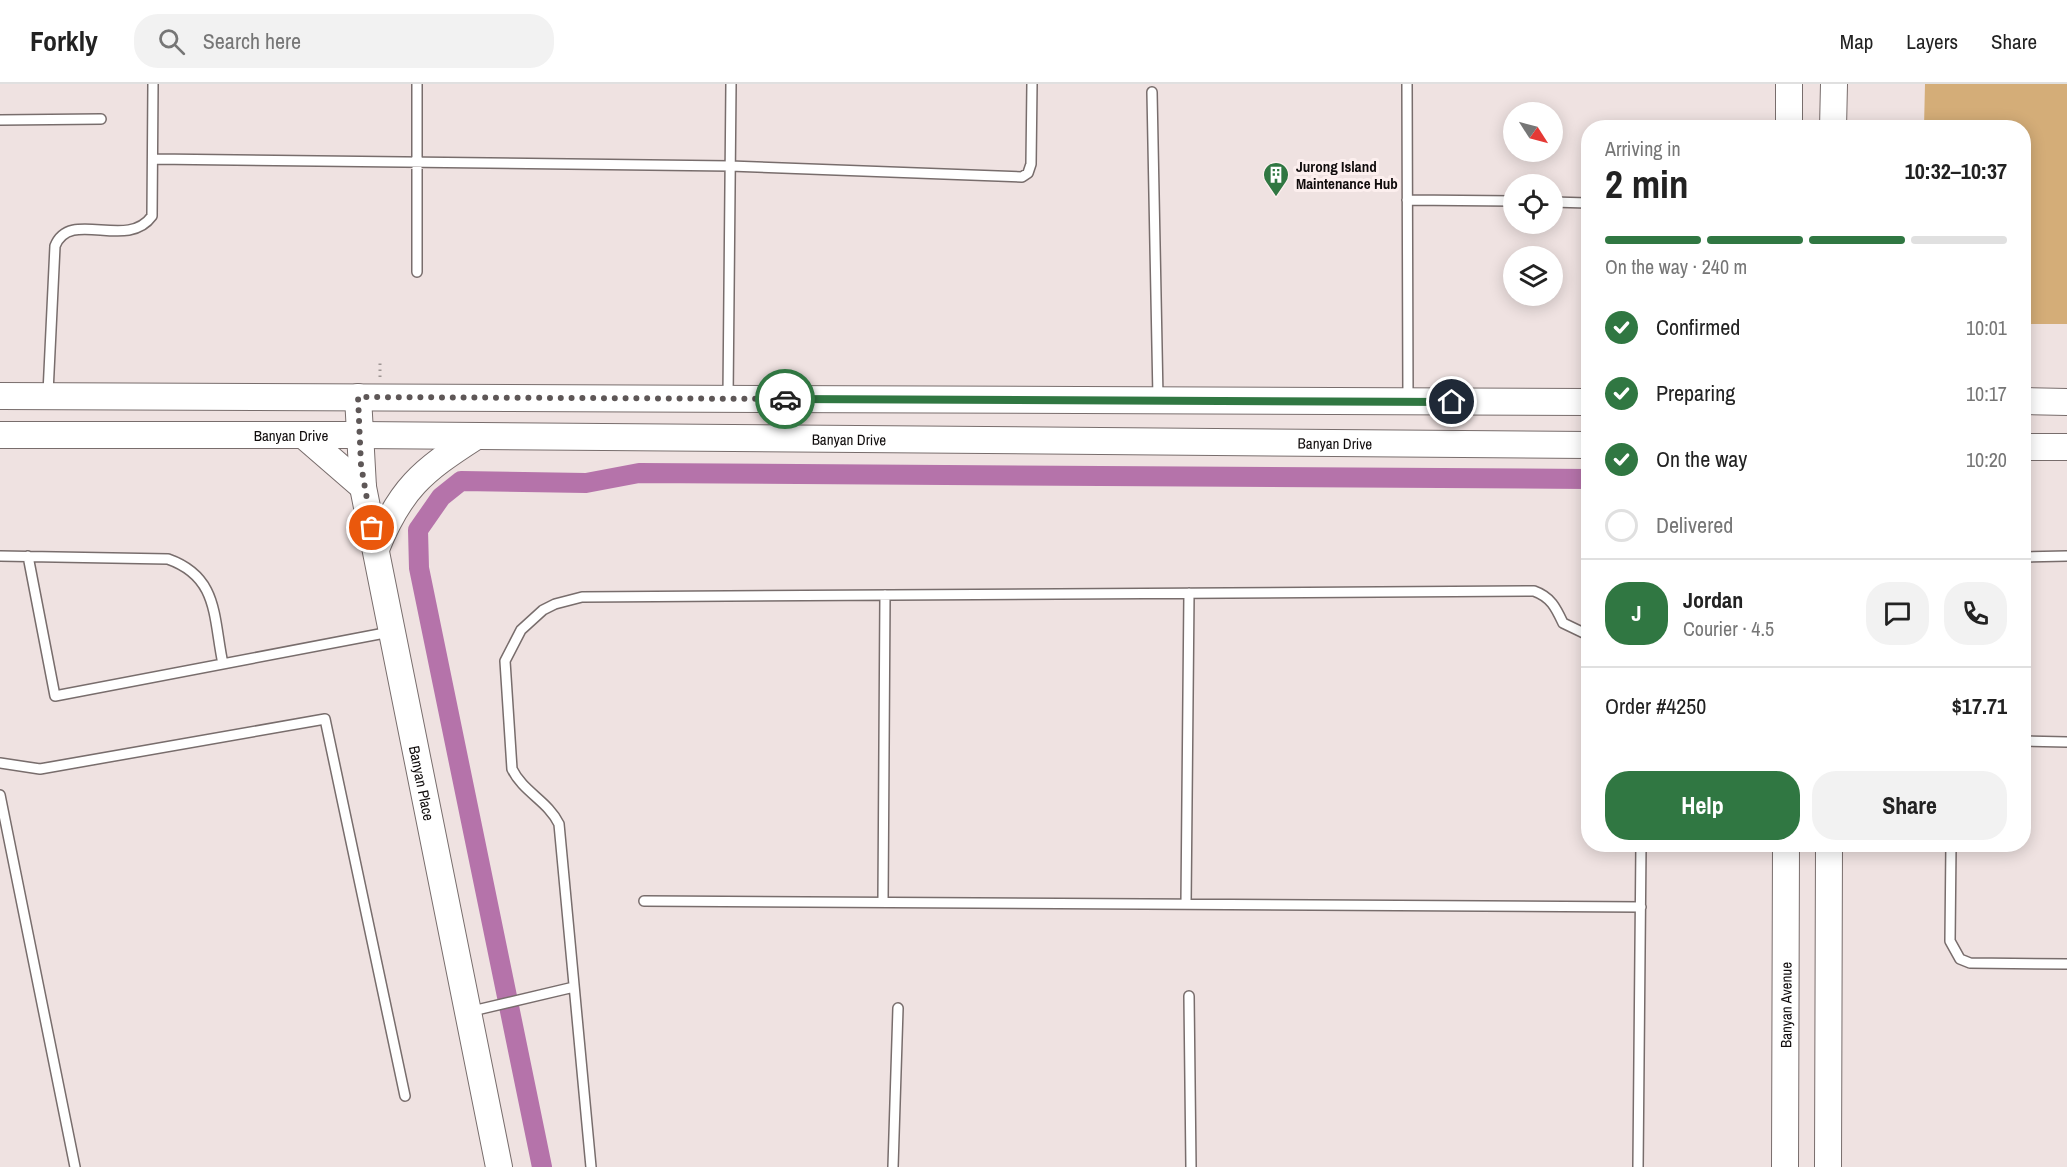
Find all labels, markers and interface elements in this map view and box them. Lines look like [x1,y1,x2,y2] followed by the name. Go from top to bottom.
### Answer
[134,14,554,68] search box
[30,22,98,60] text: Forkly
[155,25,188,58] icon: search
[203,26,301,56] text: Search here
[1840,27,1873,56] text: Map
[1906,27,1958,56] text: Layers
[1991,27,2037,56] text: Share
[1503,102,1563,162] north arrow
[1503,102,1563,306] map controls
[1605,135,1681,162] text: Arriving in
[1296,156,1398,194] place label: Jurong Island Maintenance Hub
[1905,156,2007,186] text: 10:32–10:37
[1605,158,1689,210] text: 2 min
[1261,160,1291,198] building icon: Jurong Island Maintenance Hub
[1503,174,1563,234] button: locate
[1503,246,1563,306] button: layers
[1605,253,1747,280] text: On the way · 240 m
[1605,311,1638,344] icon: check
[1656,312,1740,342] text: Confirmed
[1966,314,2007,341] text: 10:01
[755,369,815,429] courier
[1426,376,1477,427] pin
[1605,377,1638,410] icon: check
[1656,378,1735,408] text: Preparing
[1966,380,2007,407] text: 10:17
[769,383,802,416] icon: car
[1435,385,1468,418] icon: home
[254,425,328,446] street label: Banyan Drive
[812,428,887,450] street label: Banyan Drive
[1298,432,1373,454] street label: Banyan Drive
[1605,443,1638,476] icon: check
[1656,444,1747,474] text: On the way
[1966,446,2007,473] text: 10:20
[346,502,397,553] pin
[1656,510,1733,540] text: Delivered
[355,511,388,544] icon: bag
[1866,582,1929,645] button: chat
[1944,582,2007,645] button: phone
[1683,585,1743,615] text: Jordan
[1631,598,1642,628] text: J
[1683,615,1774,642] text: Courier · 4.5
[1605,691,1706,721] text: Order #4250
[1952,691,2007,721] text: $17.71
[404,744,440,822] street label: Banyan Place
[1605,771,1800,840] button: Help
[1812,771,2007,840] button: Share
[1775,962,1796,1048] street label: Banyan Avenue

